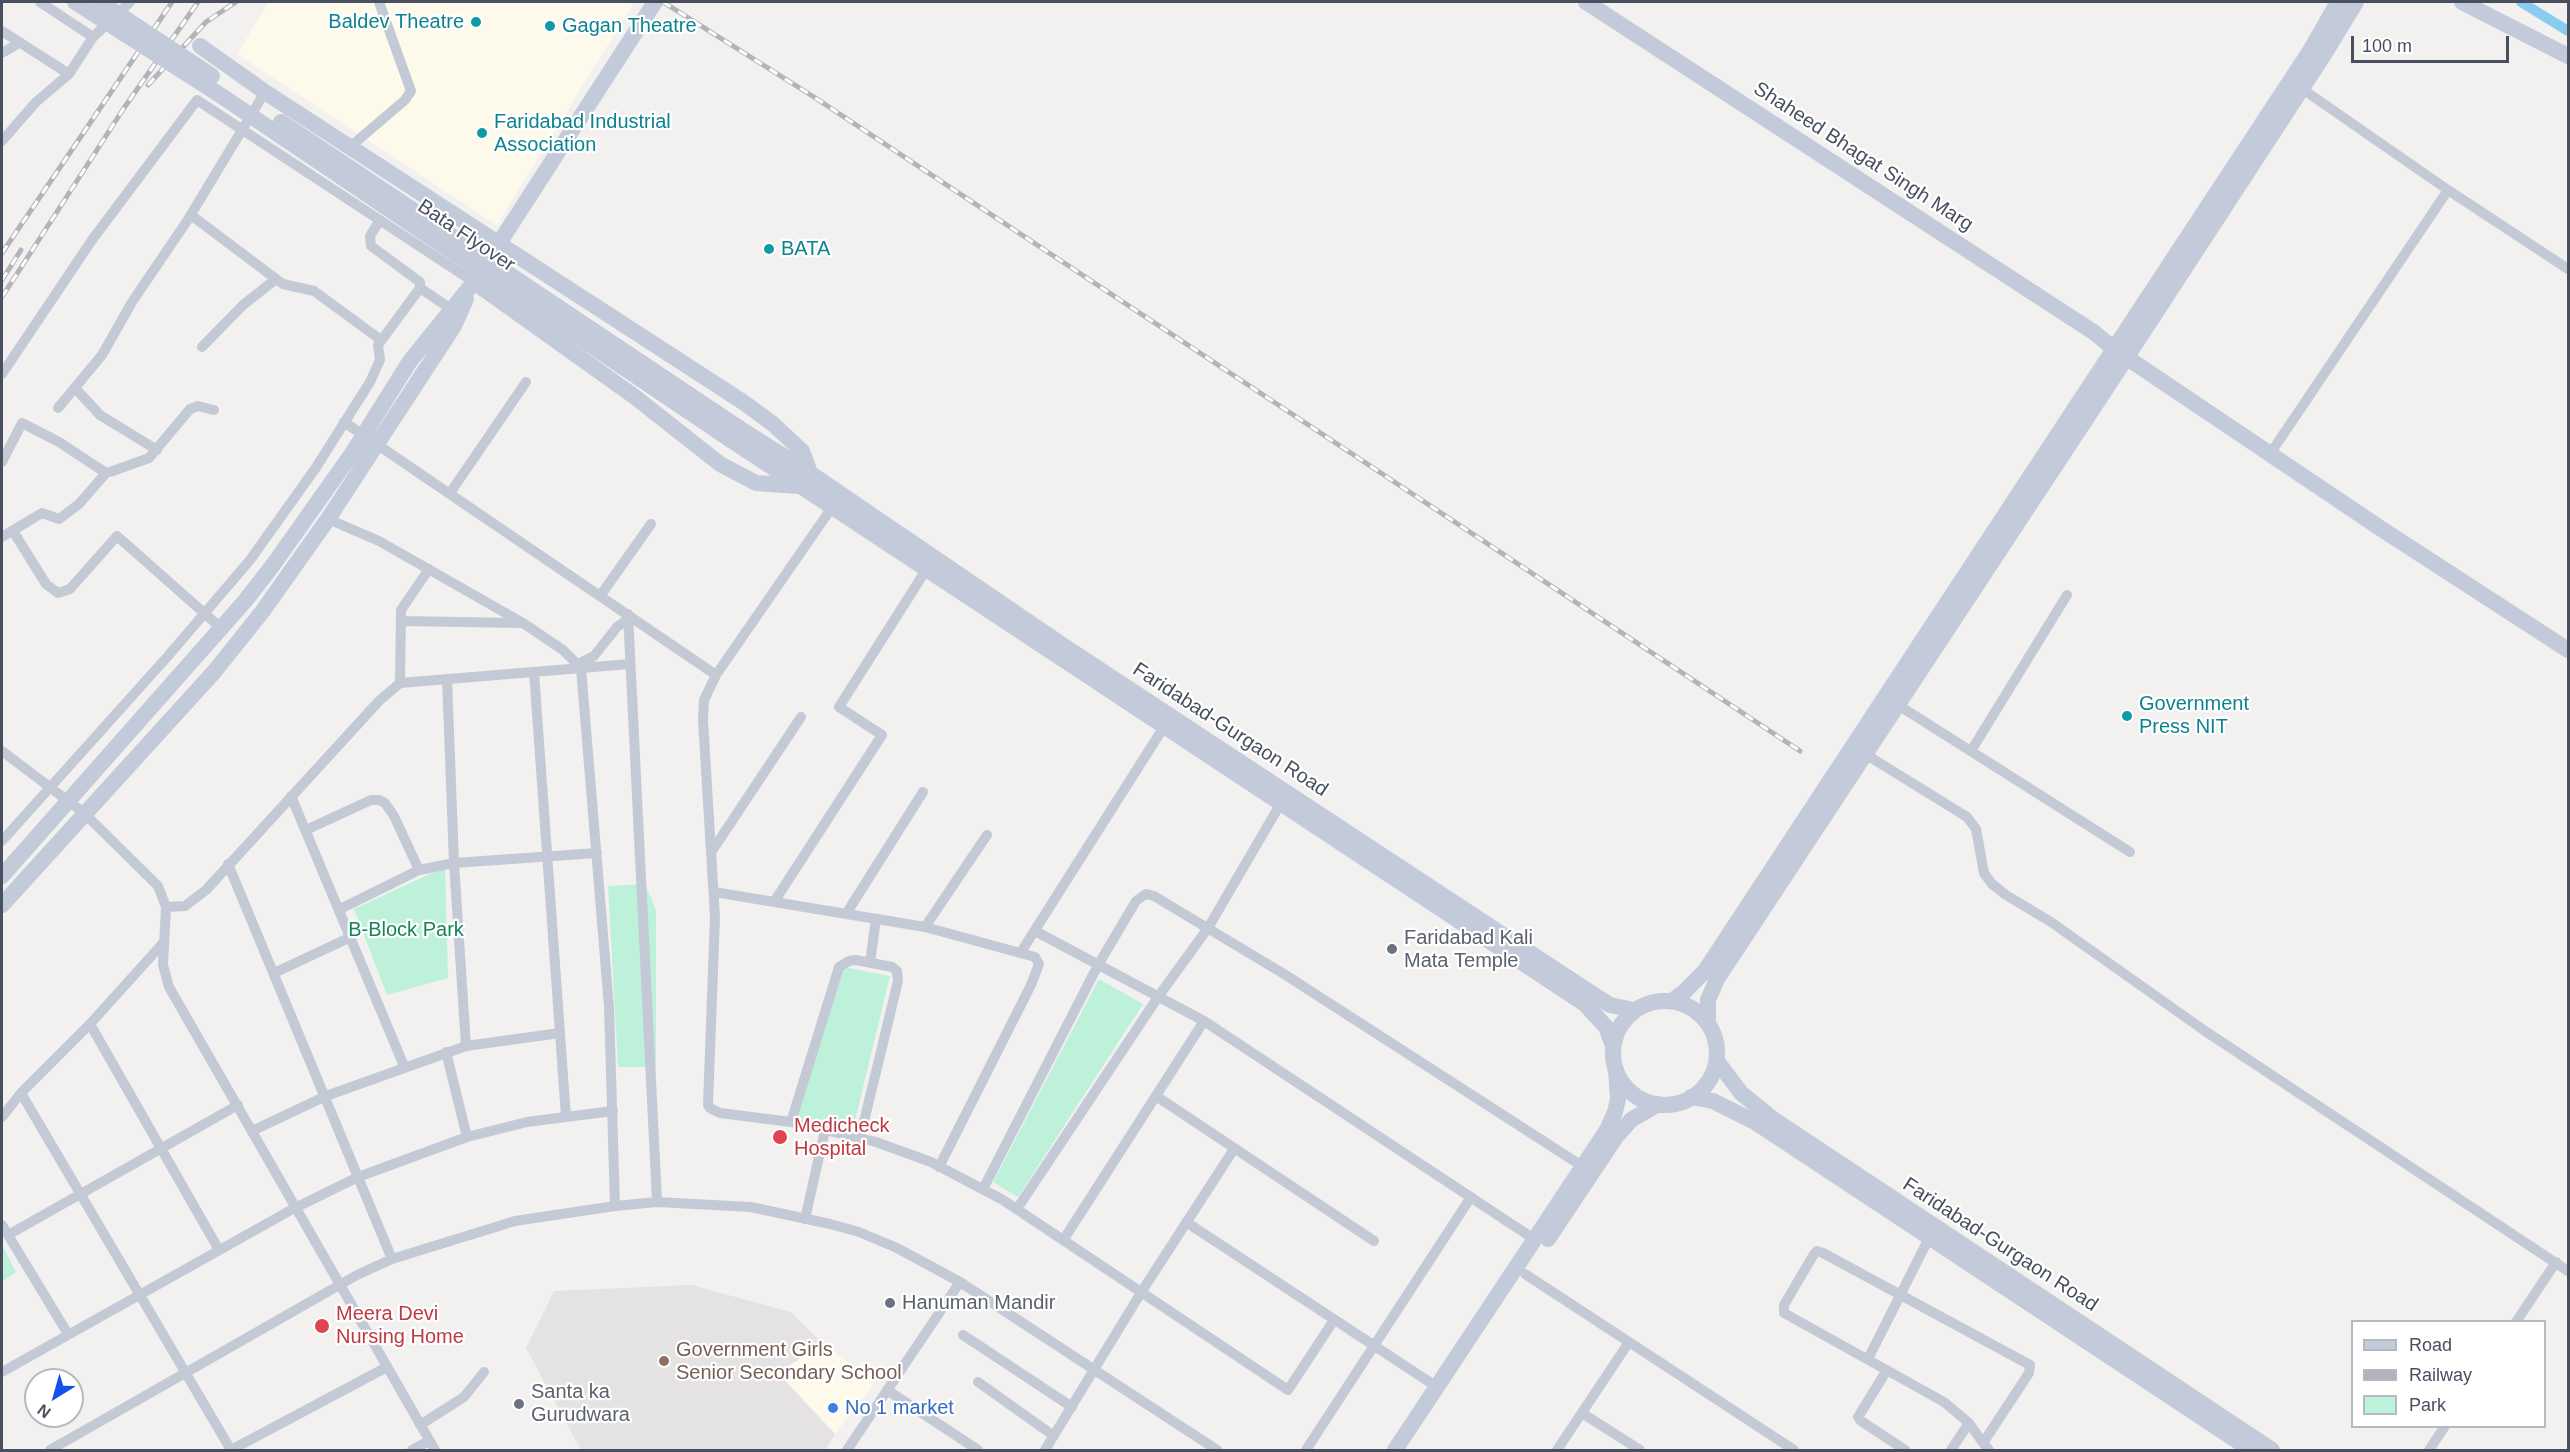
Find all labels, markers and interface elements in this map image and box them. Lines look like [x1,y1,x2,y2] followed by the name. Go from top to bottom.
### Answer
[328,10,464,34] place label: Baldev Theatre
[562,14,697,38] place label: Gagan Theatre
[469,15,483,29] marker: Baldev Theatre
[543,19,557,33] marker: Gagan Theatre
[2354,24,2512,62] scale bar
[2362,36,2412,56] text: 100 m
[1749,77,1977,237] street label: Shaheed Bhagat Singh Marg
[494,110,671,157] place label: Faridabad Industrial Association
[475,126,489,140] marker: Faridabad Industrial Association
[413,195,519,277] street label: Bata Flyover
[781,237,830,261] place label: BATA
[762,242,776,256] marker: BATA
[1128,658,1332,802] street label: Faridabad-Gurgaon Road
[2139,692,2249,739] place label: Government Press NIT
[2120,709,2134,723] marker: Government Press NIT
[348,918,464,942] park label: B-Block Park
[1404,926,1533,973] place label: Faridabad Kali Mata Temple
[1385,942,1399,956] marker: Faridabad Kali Mata Temple
[794,1114,890,1161] place label: Medicheck Hospital
[771,1128,789,1146] marker: Medicheck Hospital
[1898,1173,2102,1317] street label: Faridabad-Gurgaon Road
[902,1291,1055,1315] place label: Hanuman Mandir
[883,1296,897,1310] marker: Hanuman Mandir
[336,1302,464,1349] place label: Meera Devi Nursing Home
[313,1317,331,1335] marker: Meera Devi Nursing Home
[2351,1320,2546,1428] legend
[2409,1335,2452,1355] text: Road
[676,1338,902,1385] place label: Government Girls Senior Secondary School
[657,1354,671,1368] marker: Government Girls Senior Secondary School
[2409,1365,2472,1385] text: Railway
[24,1368,84,1428] north arrow
[531,1380,630,1427] place label: Santa ka Gurudwara
[2409,1395,2446,1415] text: Park
[845,1396,954,1420] place label: No 1 market
[512,1397,526,1411] marker: Santa ka Gurudwara
[34,1401,54,1421] text: N
[826,1401,840,1415] marker: No 1 market

